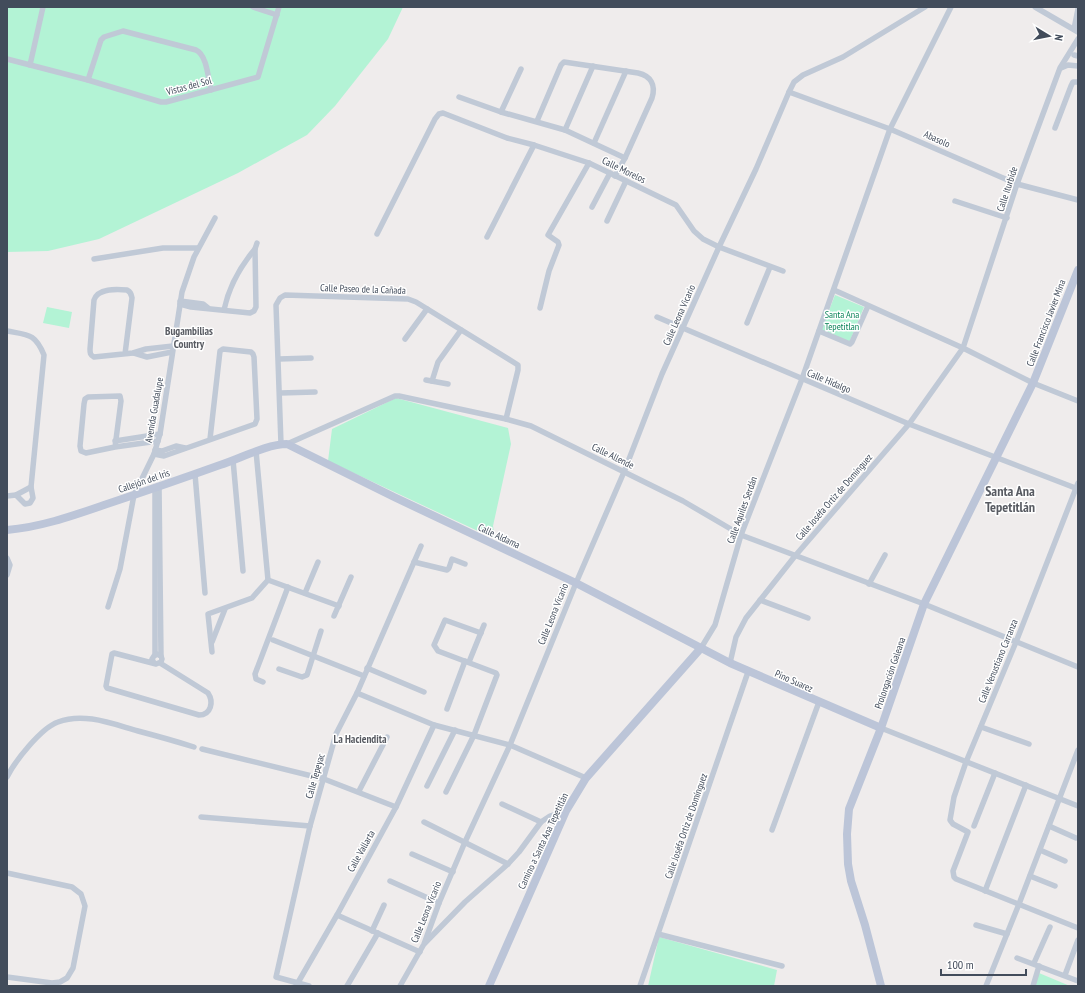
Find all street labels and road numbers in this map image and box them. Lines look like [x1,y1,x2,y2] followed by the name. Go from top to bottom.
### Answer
[164,74,214,99] street label: Vistas del Sol
[922,127,952,151] street label: Abasolo
[600,154,649,186] street label: Calle Morelos
[994,165,1020,213] street label: Calle Iturbide
[1023,278,1069,368] street label: Calle Francisco Javier Mina
[320,281,406,297] street label: Calle Paseo de la Cañada
[660,283,698,347] street label: Calle Leona Vicario
[805,366,853,396] street label: Calle Hidalgo
[142,376,166,444] street label: Avenida Guadalupe
[590,440,636,472] street label: Calle Allende
[793,451,875,543] street label: Calle Joséfa Ortiz de Domínguez
[116,466,172,496] street label: Callejón del Iris
[724,475,760,545] street label: Calle Aquiles Serdán
[476,521,522,551] street label: Calle Aldama
[535,581,571,647] street label: Calle Leona Vicario
[975,617,1021,705] street label: Calle Venustiano Carranza
[872,635,908,711] street label: Prolongación Galeana
[773,667,816,695] street label: Pino Suarez
[302,752,328,800] street label: Calle Tepeyac
[662,771,710,880] street label: Calle Joséfa Ortiz de Domínguez
[515,791,571,891] street label: Camino a Santa Ana Tepetitlán
[344,828,378,874] street label: Calle Vallarta
[408,879,444,945] street label: Calle Leona Vicario

